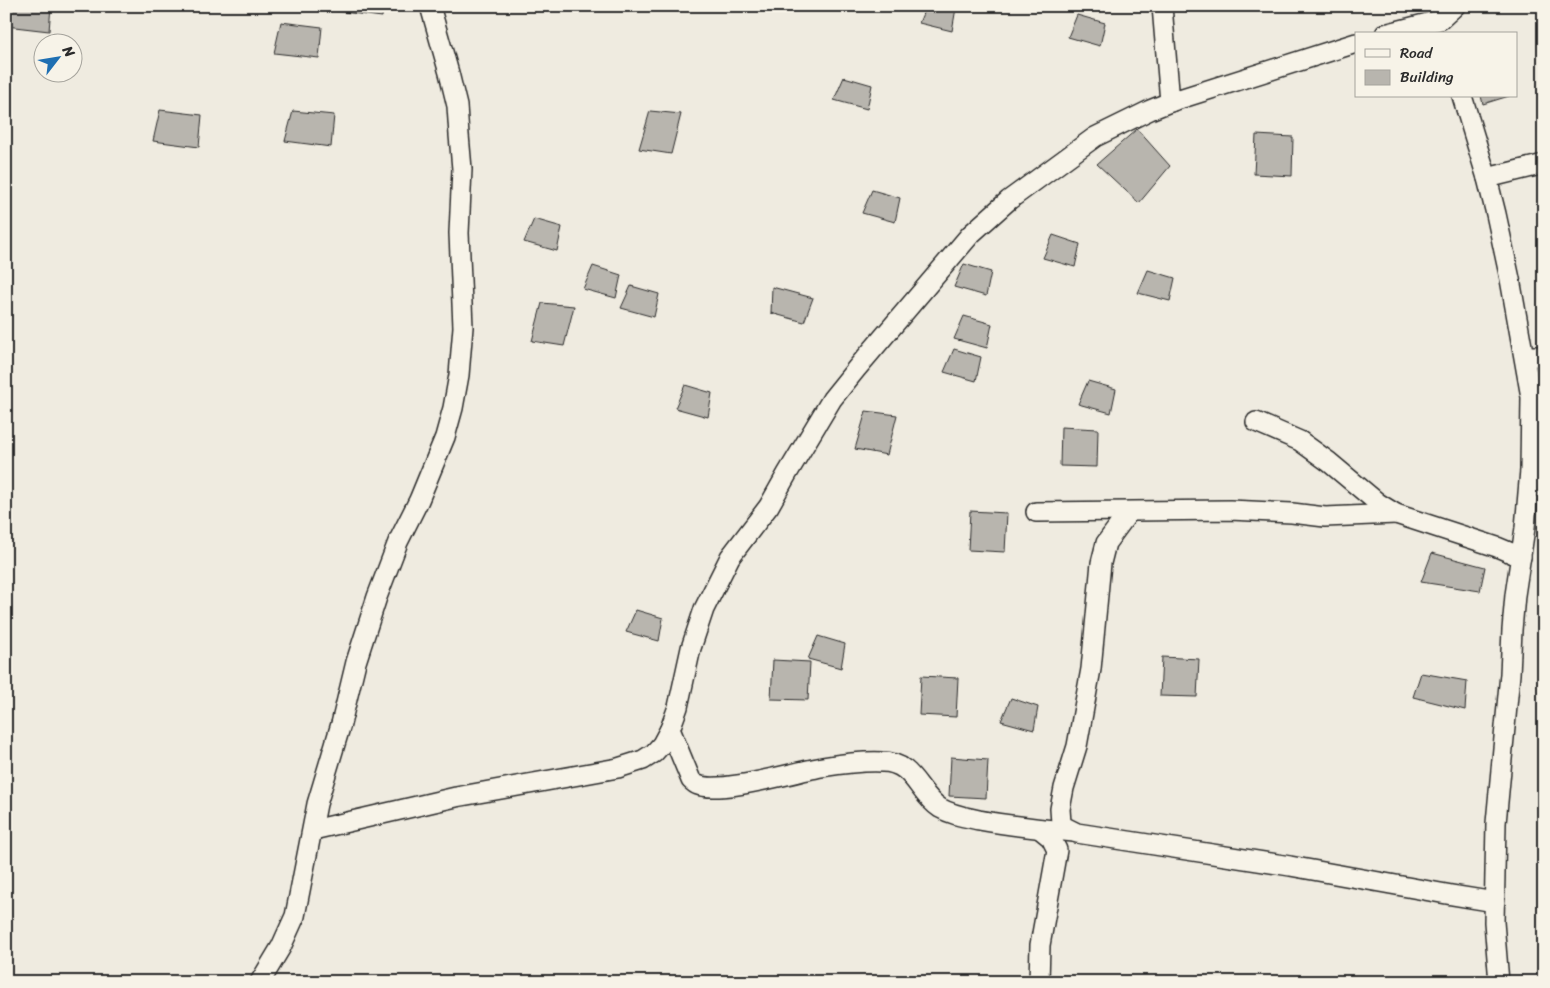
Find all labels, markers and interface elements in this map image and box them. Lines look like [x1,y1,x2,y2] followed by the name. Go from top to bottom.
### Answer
[32,32,82,82] north arrow
[1355,32,1518,98] legend
[55,40,82,62] text: N
[1400,40,1433,66] text: Road
[1400,64,1454,90] text: Building

